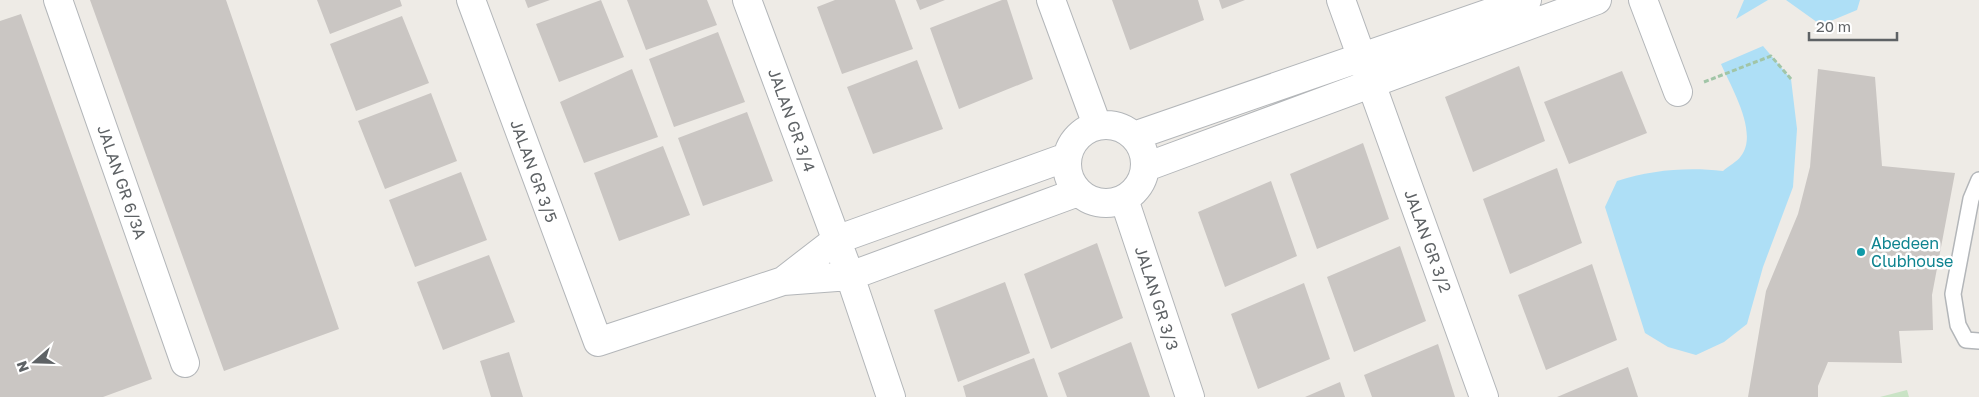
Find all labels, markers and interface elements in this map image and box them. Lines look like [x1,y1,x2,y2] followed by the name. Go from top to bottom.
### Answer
[1809,10,1896,42] scale bar
[1816,17,1851,35] text: 20 m
[764,66,820,174] street label: JALAN GR 3/4
[506,117,562,225] street label: JALAN GR 3/5
[93,122,151,242] street label: JALAN GR 6/3A
[1400,187,1456,295] street label: JALAN GR 3/2
[1871,233,1953,271] place label: Abedeen Clubhouse
[1131,243,1183,353] street label: JALAN GR 3/3
[1855,246,1867,258] marker: Abedeen Clubhouse
[10,337,60,387] north arrow
[13,359,32,375] text: N

